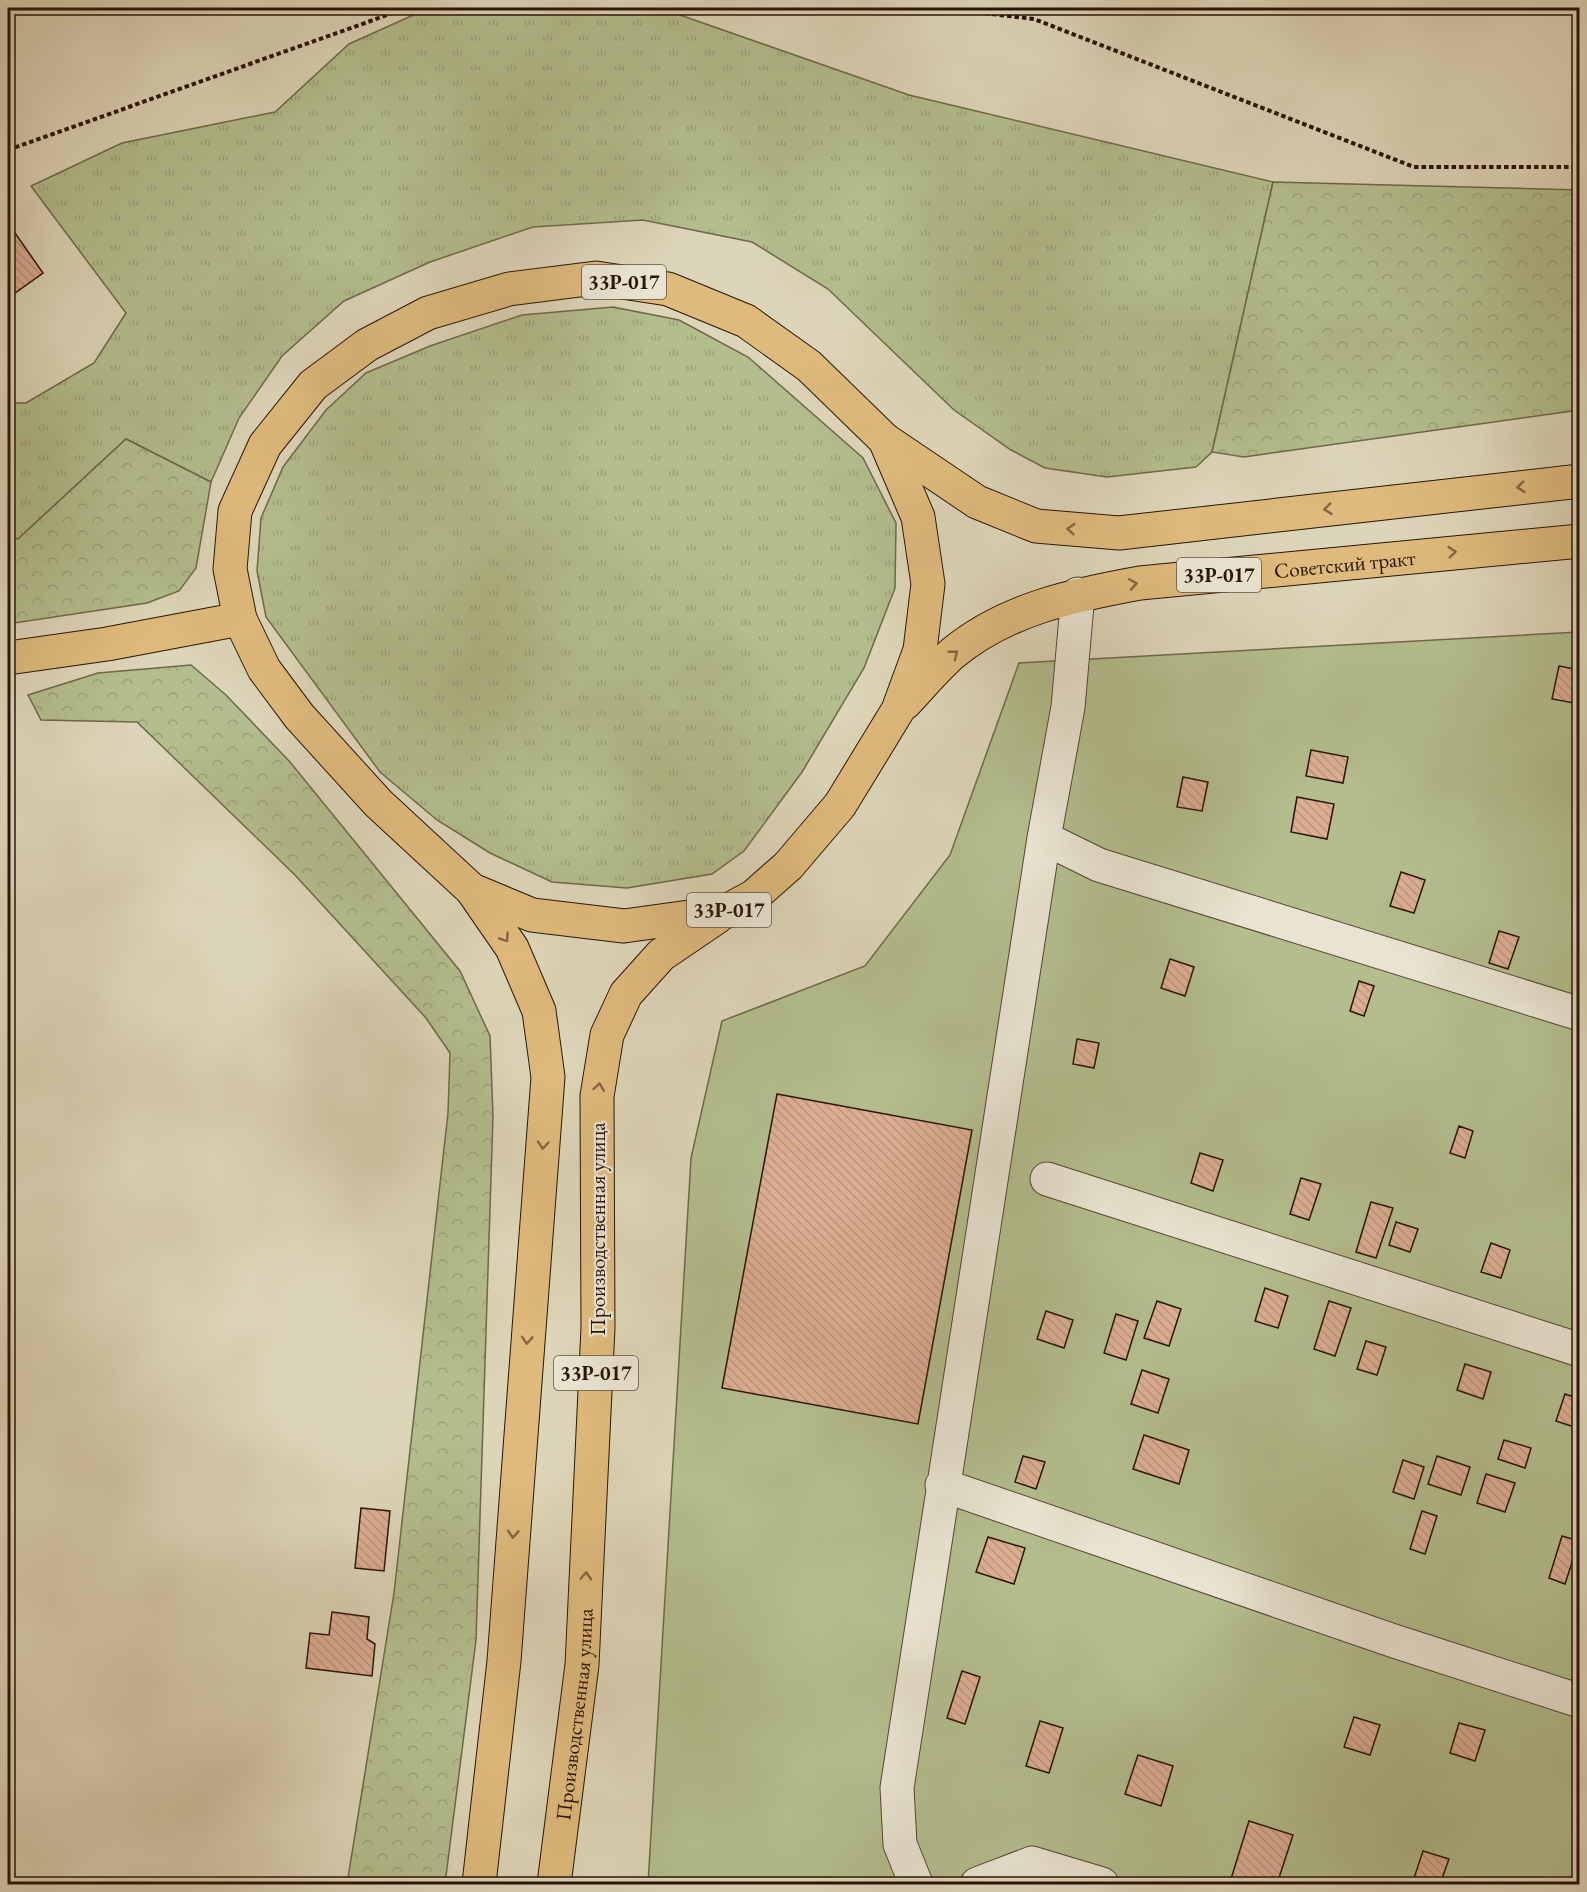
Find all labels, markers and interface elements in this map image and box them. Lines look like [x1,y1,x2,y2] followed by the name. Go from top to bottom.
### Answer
[582,265,666,299] road number: 33Р-017
[1517,481,1526,493] one-way arrow
[1323,503,1332,515] one-way arrow
[1067,523,1076,536] one-way arrow
[1273,543,1417,584] street label: Советский тракт
[1448,546,1457,559] one-way arrow
[1177,558,1261,592] road number: 33Р-017
[1128,579,1137,591] one-way arrow
[947,651,958,662] one-way arrow
[687,893,771,927] road number: 33Р-017
[498,931,509,942] one-way arrow
[592,1083,604,1092] one-way arrow
[584,1122,611,1336] street label: Производственная улица
[537,1141,550,1150] one-way arrow
[521,1335,534,1344] one-way arrow
[554,1356,638,1390] road number: 33Р-017
[507,1530,520,1539] one-way arrow
[580,1571,593,1580] one-way arrow
[549,1607,598,1822] street label: Производственная улица

